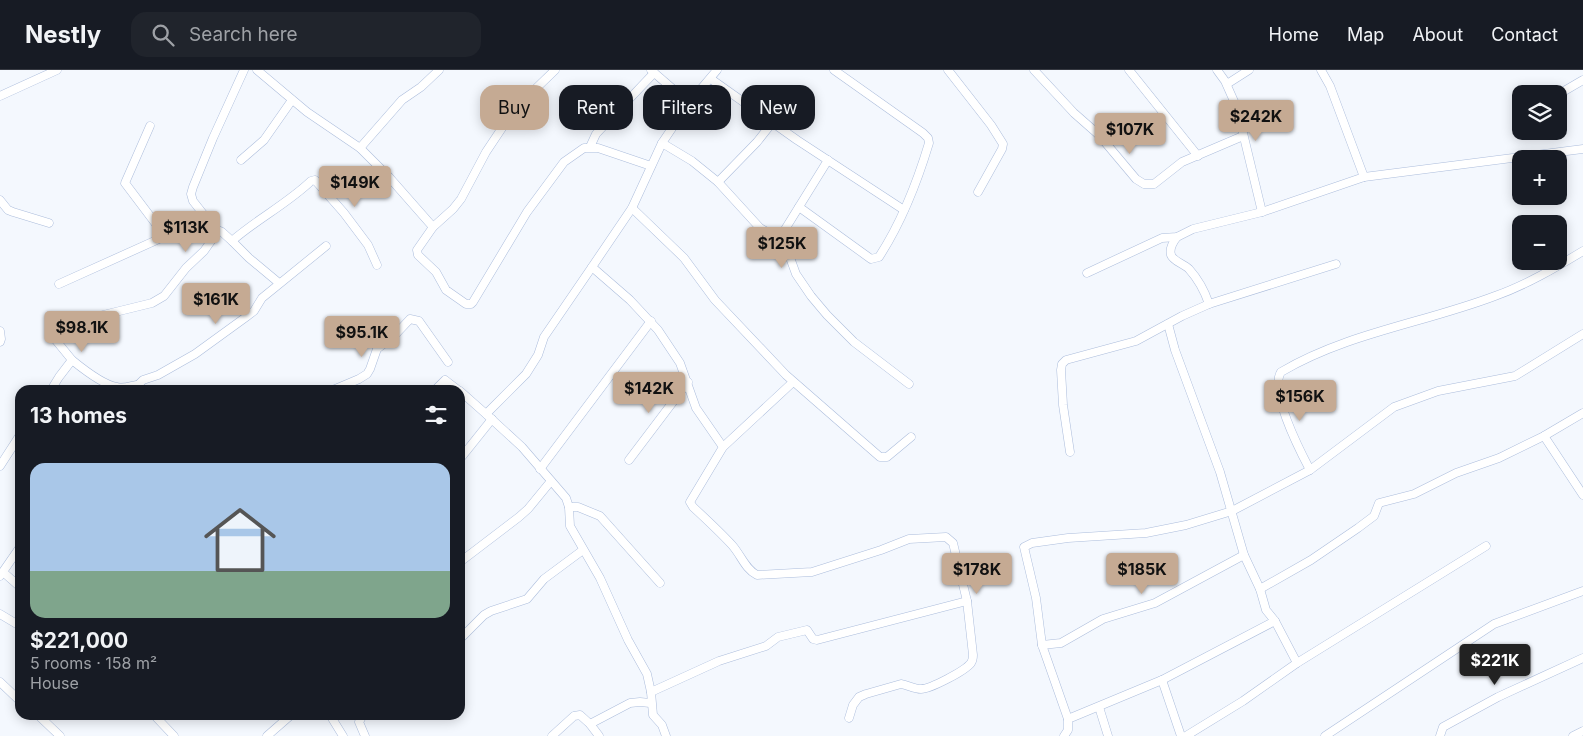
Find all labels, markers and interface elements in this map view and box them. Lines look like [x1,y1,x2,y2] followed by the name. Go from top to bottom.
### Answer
[131,12,481,57] search box
[25,20,101,49] text: Nestly
[149,21,177,49] icon: search
[189,23,298,46] text: Search here
[1269,24,1319,45] text: Home
[1347,24,1384,45] text: Map
[1412,24,1463,45] text: About
[1491,24,1558,45] text: Contact
[480,85,549,130] chip: Buy
[559,85,633,130] chip: Rent
[643,85,731,130] chip: Filters
[741,85,815,130] chip: New
[1512,85,1567,270] map controls
[1512,85,1567,140] button: layers
[1221,100,1291,142] pin: $242K
[1230,106,1282,126] text: $242K
[1095,112,1165,155] pin: $107K
[1106,119,1154,139] text: $107K
[1512,150,1567,205] button: +
[320,166,390,208] pin: $149K
[330,172,380,192] text: $149K
[151,210,221,253] pin: $113K
[1512,215,1567,270] button: −
[163,217,209,237] text: $113K
[747,226,817,269] pin: $125K
[757,233,807,253] text: $125K
[181,282,251,325] pin: $161K
[193,289,239,309] text: $161K
[41,310,123,353] pin: $98.1K
[321,316,403,358] pin: $95.1K
[55,317,109,337] text: $98.1K
[335,322,389,342] text: $95.1K
[614,372,684,414] pin: $142K
[624,378,674,398] text: $142K
[1265,380,1335,422] pin: $156K
[1275,386,1325,406] text: $156K
[422,401,450,429] icon: filters
[30,403,127,428] text: 13 homes
[195,495,285,585] icon: home
[942,552,1012,595] pin: $178K
[1107,552,1177,595] pin: $185K
[953,559,1001,579] text: $178K
[1117,559,1167,579] text: $185K
[30,628,128,653] text: $221,000
[1460,644,1530,686] pin: $221K
[1470,650,1520,670] text: $221K
[30,653,157,673] text: 5 rooms · 158 m²
[30,673,79,693] text: House

